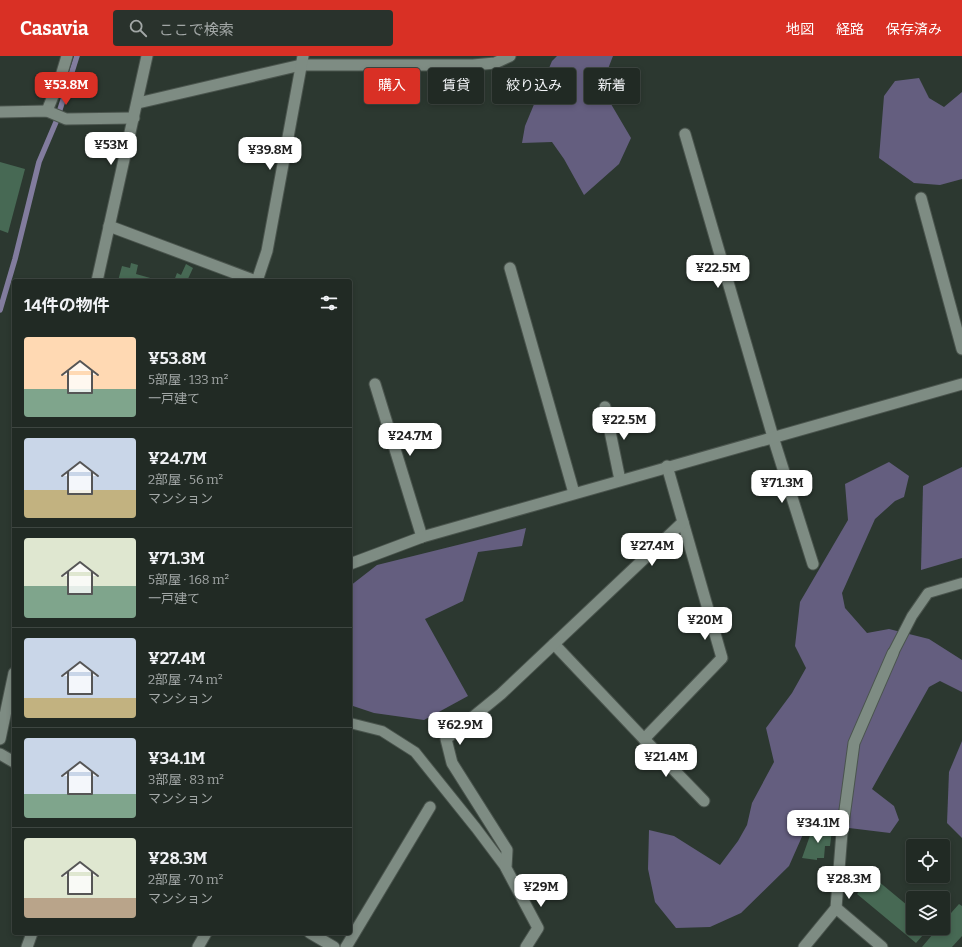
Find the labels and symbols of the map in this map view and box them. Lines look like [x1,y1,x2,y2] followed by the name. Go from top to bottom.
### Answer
[33,72,99,106] pin: ¥53.8M
[87,132,135,166] pin: ¥53M
[237,137,303,171] pin: ¥39.8M
[685,255,751,289] pin: ¥22.5M
[591,407,657,441] pin: ¥22.5M
[377,423,443,457] pin: ¥24.7M
[749,470,815,504] pin: ¥71.3M
[619,533,685,567] pin: ¥27.4M
[681,607,729,641] pin: ¥20M
[427,712,493,746] pin: ¥62.9M
[633,744,699,778] pin: ¥21.4M
[785,810,851,844] pin: ¥34.1M
[816,866,882,900] pin: ¥28.3M
[517,874,565,908] pin: ¥29M

